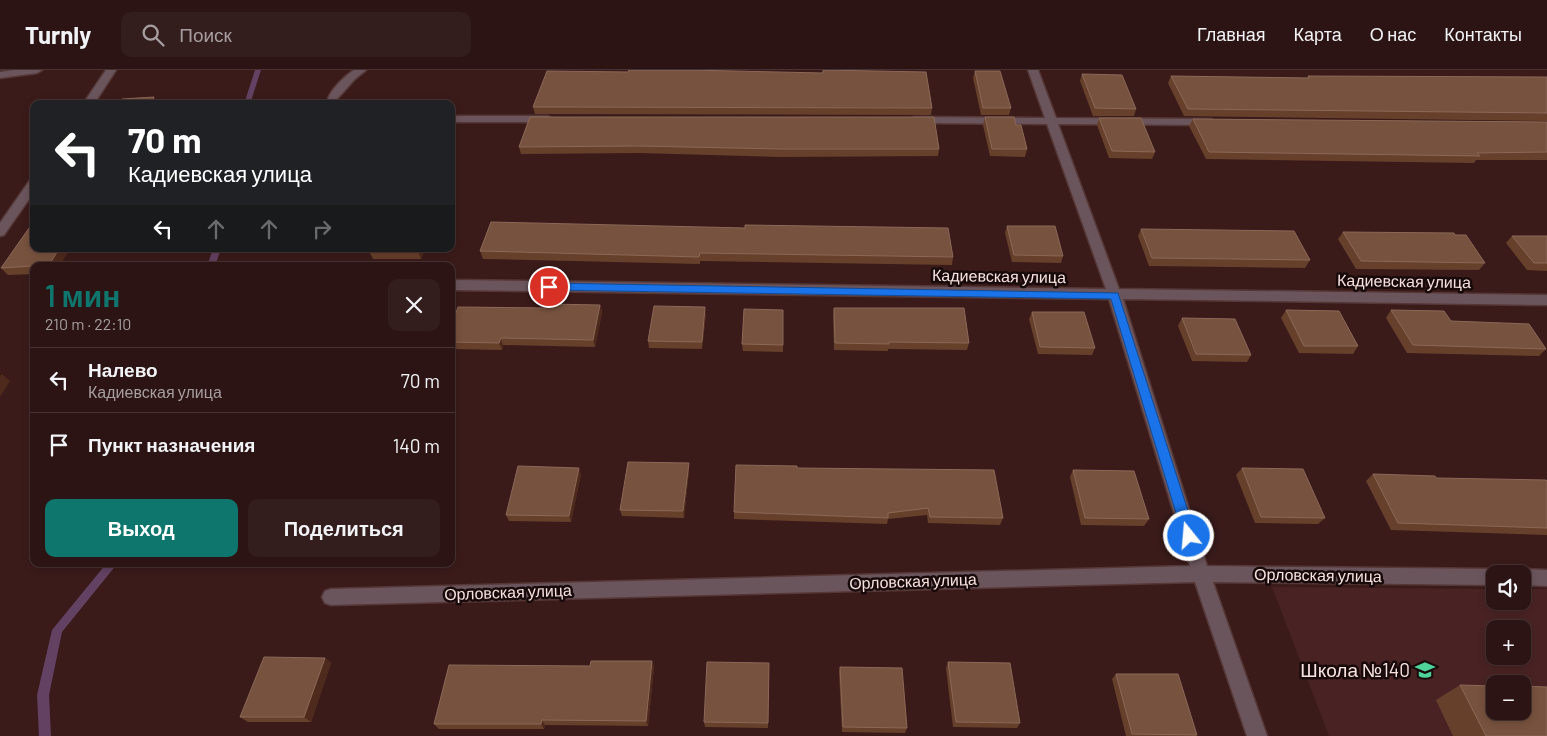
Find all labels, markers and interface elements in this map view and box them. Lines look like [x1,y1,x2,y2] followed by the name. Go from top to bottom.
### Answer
[121,12,471,57] search box
[25,20,91,49] text: Turnly
[139,21,167,49] icon: search
[179,23,232,46] text: Поиск
[1197,23,1266,45] text: Главная
[1294,23,1342,45] text: Карта
[1370,23,1416,45] text: О нас
[1444,23,1522,45] text: Контакты
[128,118,202,160] text: 70 m
[45,120,110,185] icon: left
[128,160,312,186] text: Кадиевская улица
[149,215,177,243] icon: left
[202,215,230,243] icon: ahead
[255,215,283,243] icon: ahead
[308,215,336,243] icon: right
[932,265,1066,286] street label: Кадиевская улица
[528,266,570,308] pin
[1337,270,1471,291] street label: Кадиевская улица
[535,273,563,301] icon: arrive
[45,277,120,313] text: 1 мин
[388,279,440,331] button: close
[45,314,131,333] text: 210 m · 22:10
[88,358,158,381] text: Налево
[45,366,73,394] icon: left
[401,369,440,392] text: 70 m
[88,382,222,401] text: Кадиевская улица
[45,431,73,459] icon: arrive
[88,433,255,456] text: Пункт назначения
[393,434,440,457] text: 140 m
[45,499,238,557] button: Выход
[248,499,440,557] button: Поделиться
[1162,509,1214,561] position arrow
[1254,564,1382,585] street label: Орловская улица
[1486,565,1531,720] map controls
[1486,565,1531,610] button: sound
[849,569,977,592] street label: Орловская улица
[444,580,572,603] street label: Орловская улица
[1486,620,1531,665] button: +
[1300,658,1410,681] place label: Школа №140
[1414,659,1436,681] school or university icon: Школа №140
[1486,675,1531,720] button: −

